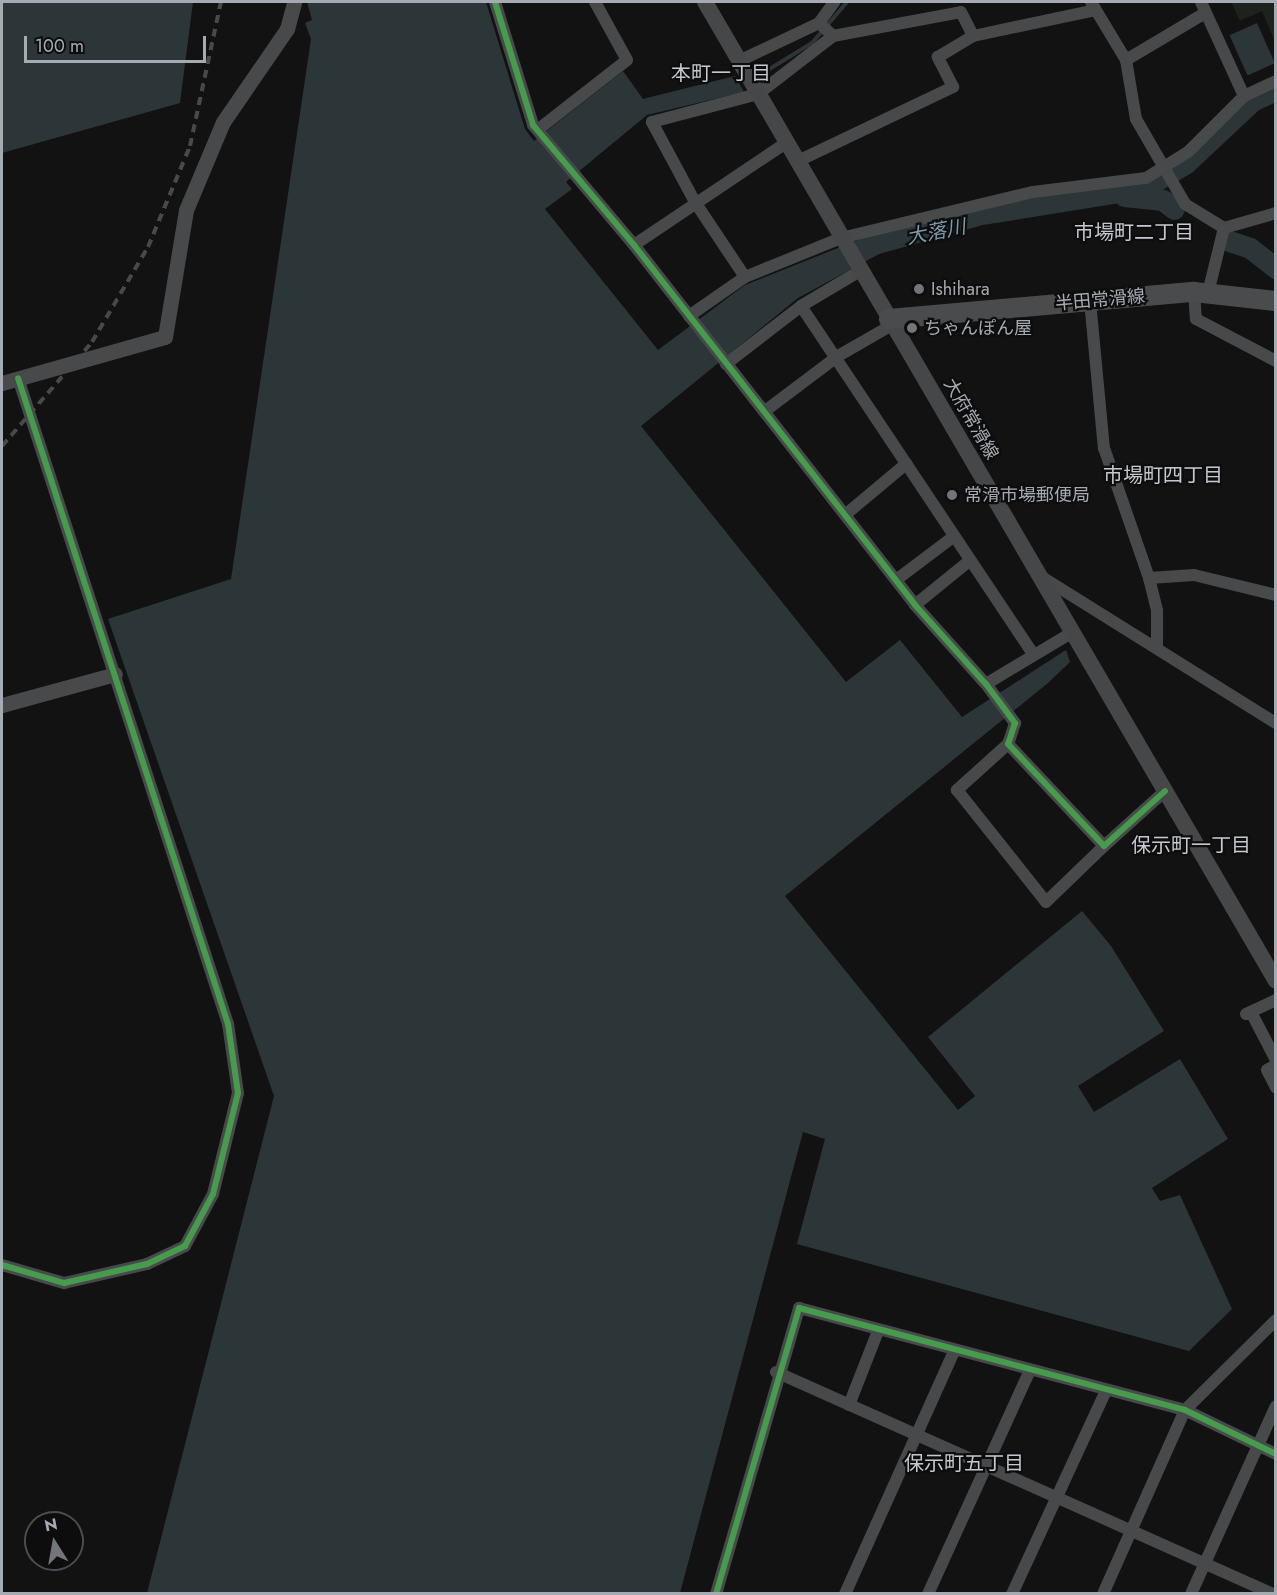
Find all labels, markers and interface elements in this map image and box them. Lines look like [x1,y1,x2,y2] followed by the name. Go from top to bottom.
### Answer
[27,24,208,62] scale bar
[35,33,84,59] text: 100 m
[671,61,771,85] district label: 本町一丁目
[904,214,968,250] water label: 大落川
[1074,220,1194,244] district label: 市場町二丁目
[931,278,990,300] place label: Ishihara
[912,282,926,296] marker: Ishihara
[1054,285,1146,315] street label: 半田常滑線
[924,317,1032,339] place label: ちゃんぽん屋
[905,321,919,335] marker: ちゃんぽん屋
[939,375,1003,463] street label: 大府常滑線
[1103,463,1223,487] district label: 市場町四丁目
[964,484,1090,506] place label: 常滑市場郵便局
[945,488,959,502] marker: 常滑市場郵便局
[1131,833,1251,857] district label: 保示町一丁目
[904,1451,1024,1475] district label: 保示町五丁目
[24,1511,84,1571] north arrow
[42,1512,59,1537] text: N

